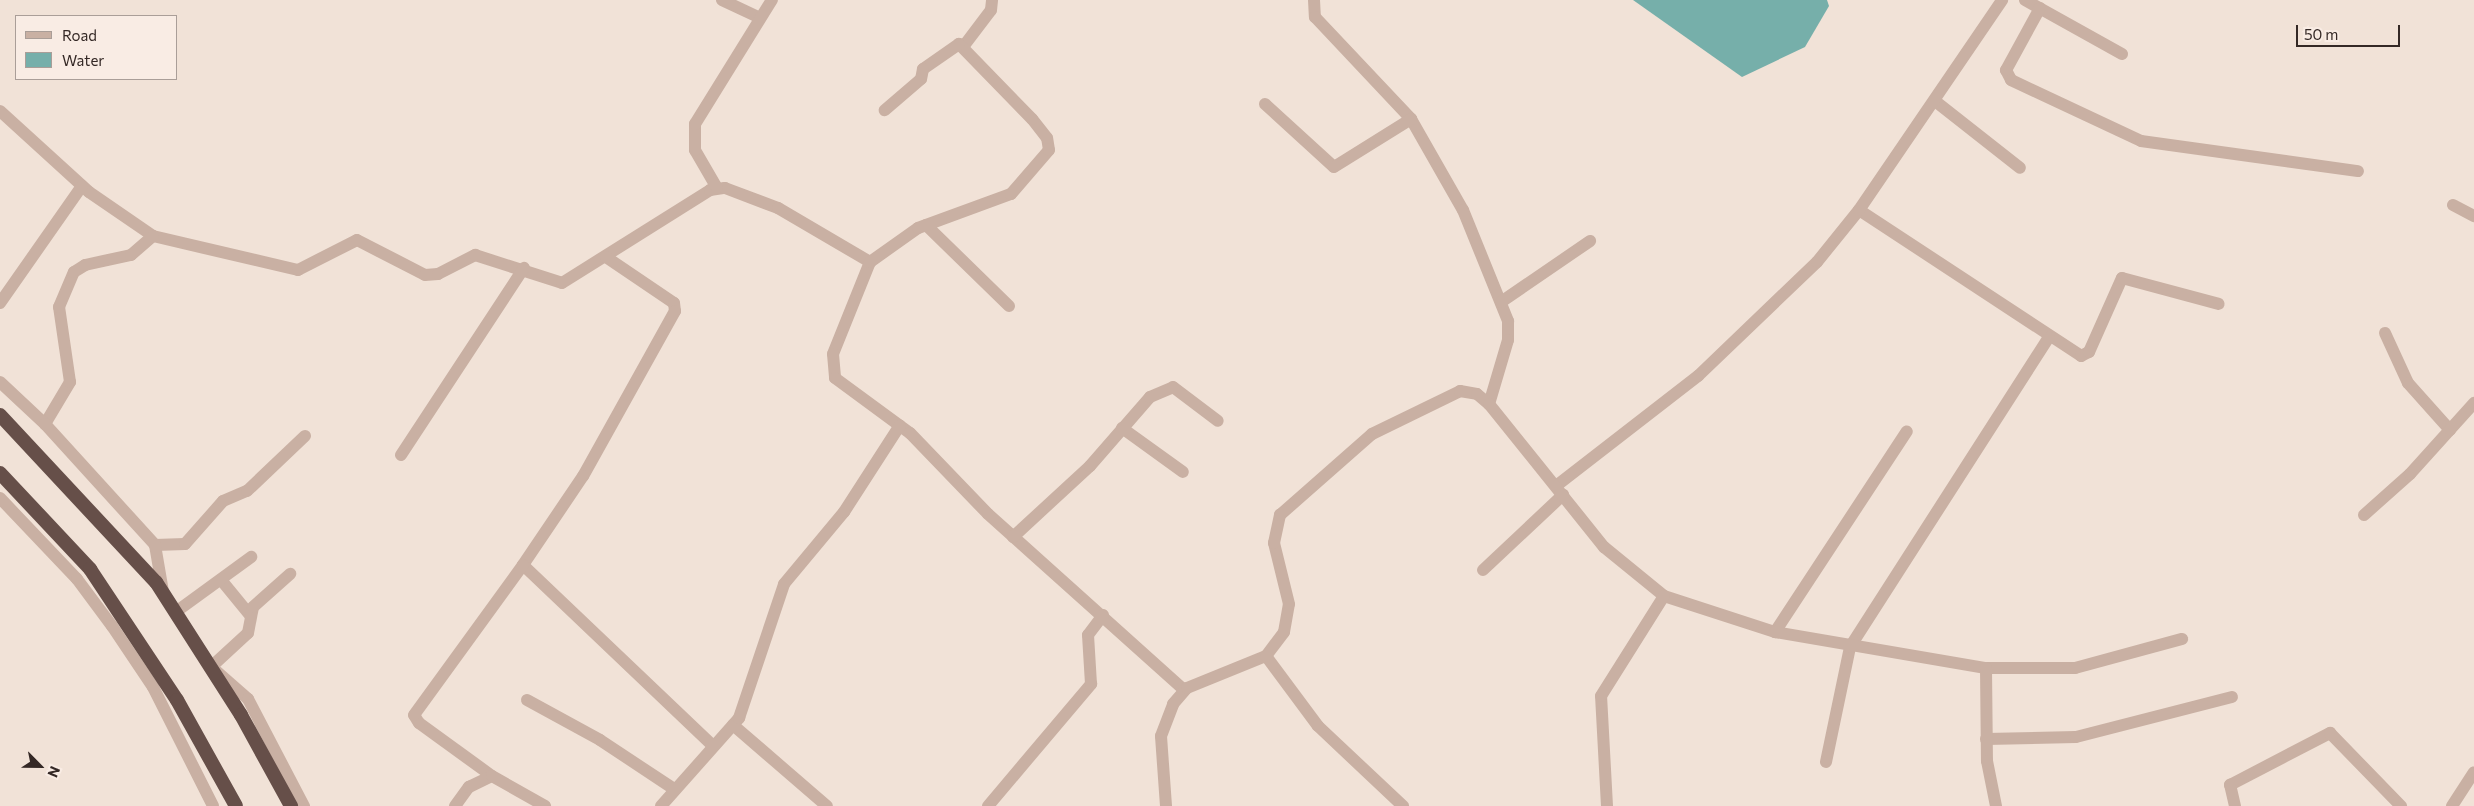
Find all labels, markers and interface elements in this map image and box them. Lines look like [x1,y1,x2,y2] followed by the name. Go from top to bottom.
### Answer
[15,15,178,80] legend
[2299,15,2403,47] scale bar
[2304,25,2338,43] text: 50 m
[62,26,97,44] text: Road
[62,51,104,69] text: Water
[15,741,65,791] north arrow
[44,764,64,780] text: N

